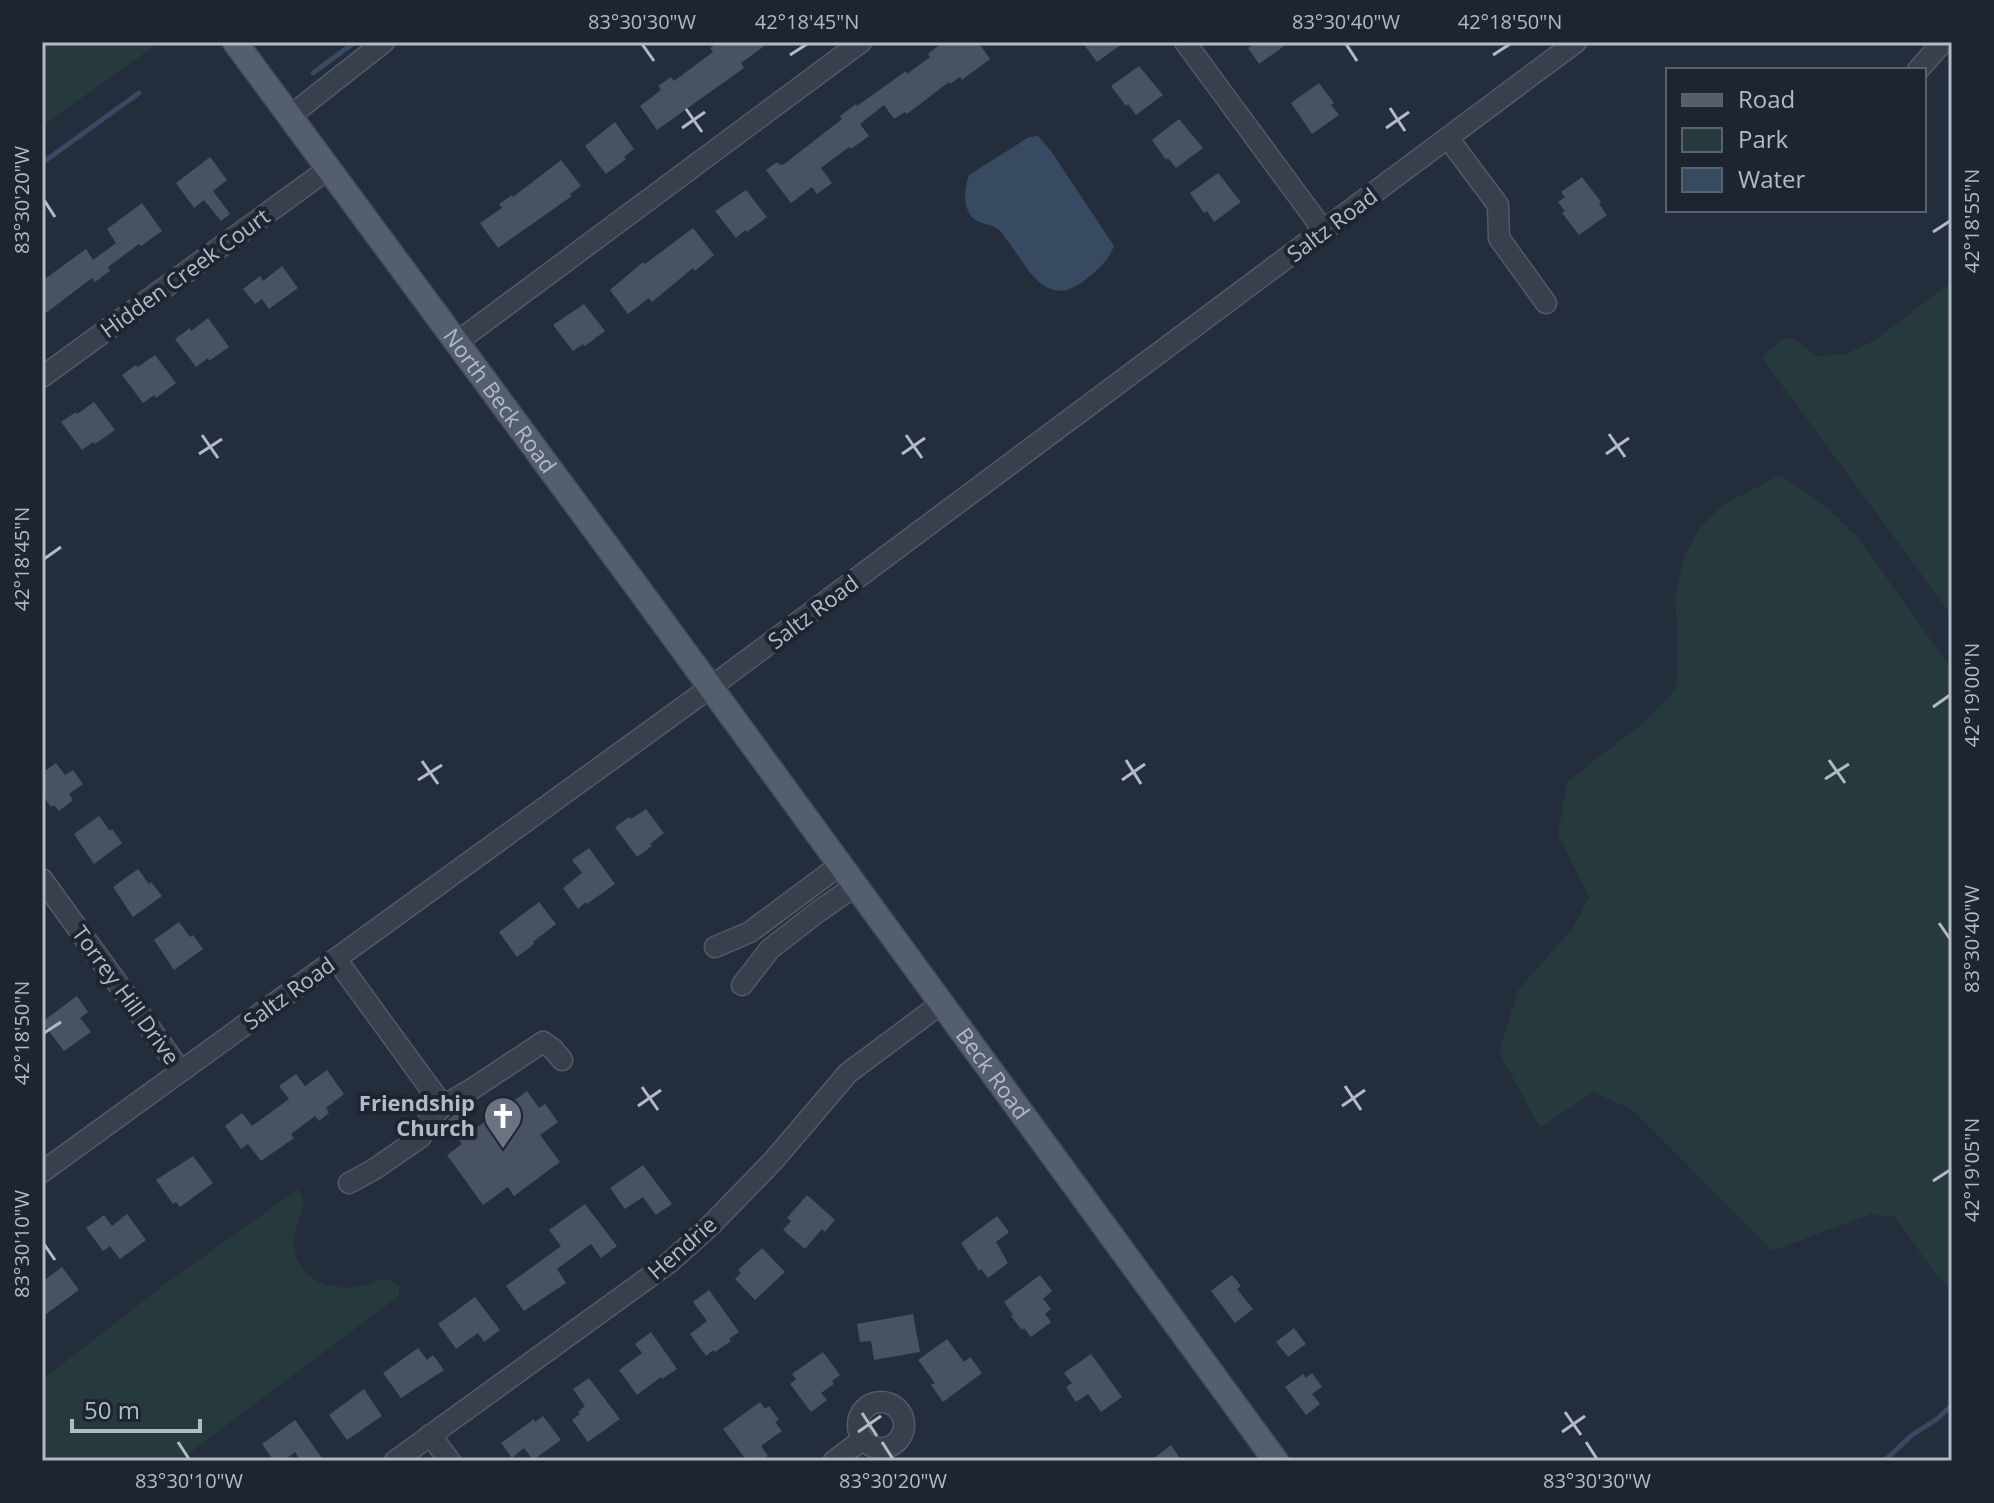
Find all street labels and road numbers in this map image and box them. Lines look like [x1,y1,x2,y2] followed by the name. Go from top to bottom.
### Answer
[1280,180,1383,268] street label: Saltz Road
[94,200,275,344] street label: Hidden Creek Court
[437,322,564,479] street label: North Beck Road
[761,567,864,655] street label: Saltz Road
[66,919,187,1070] street label: Torrey Hill Drive
[237,949,340,1036] street label: Saltz Road
[950,1021,1037,1125] street label: Beck Road
[640,1209,722,1286] street label: Hendrie

